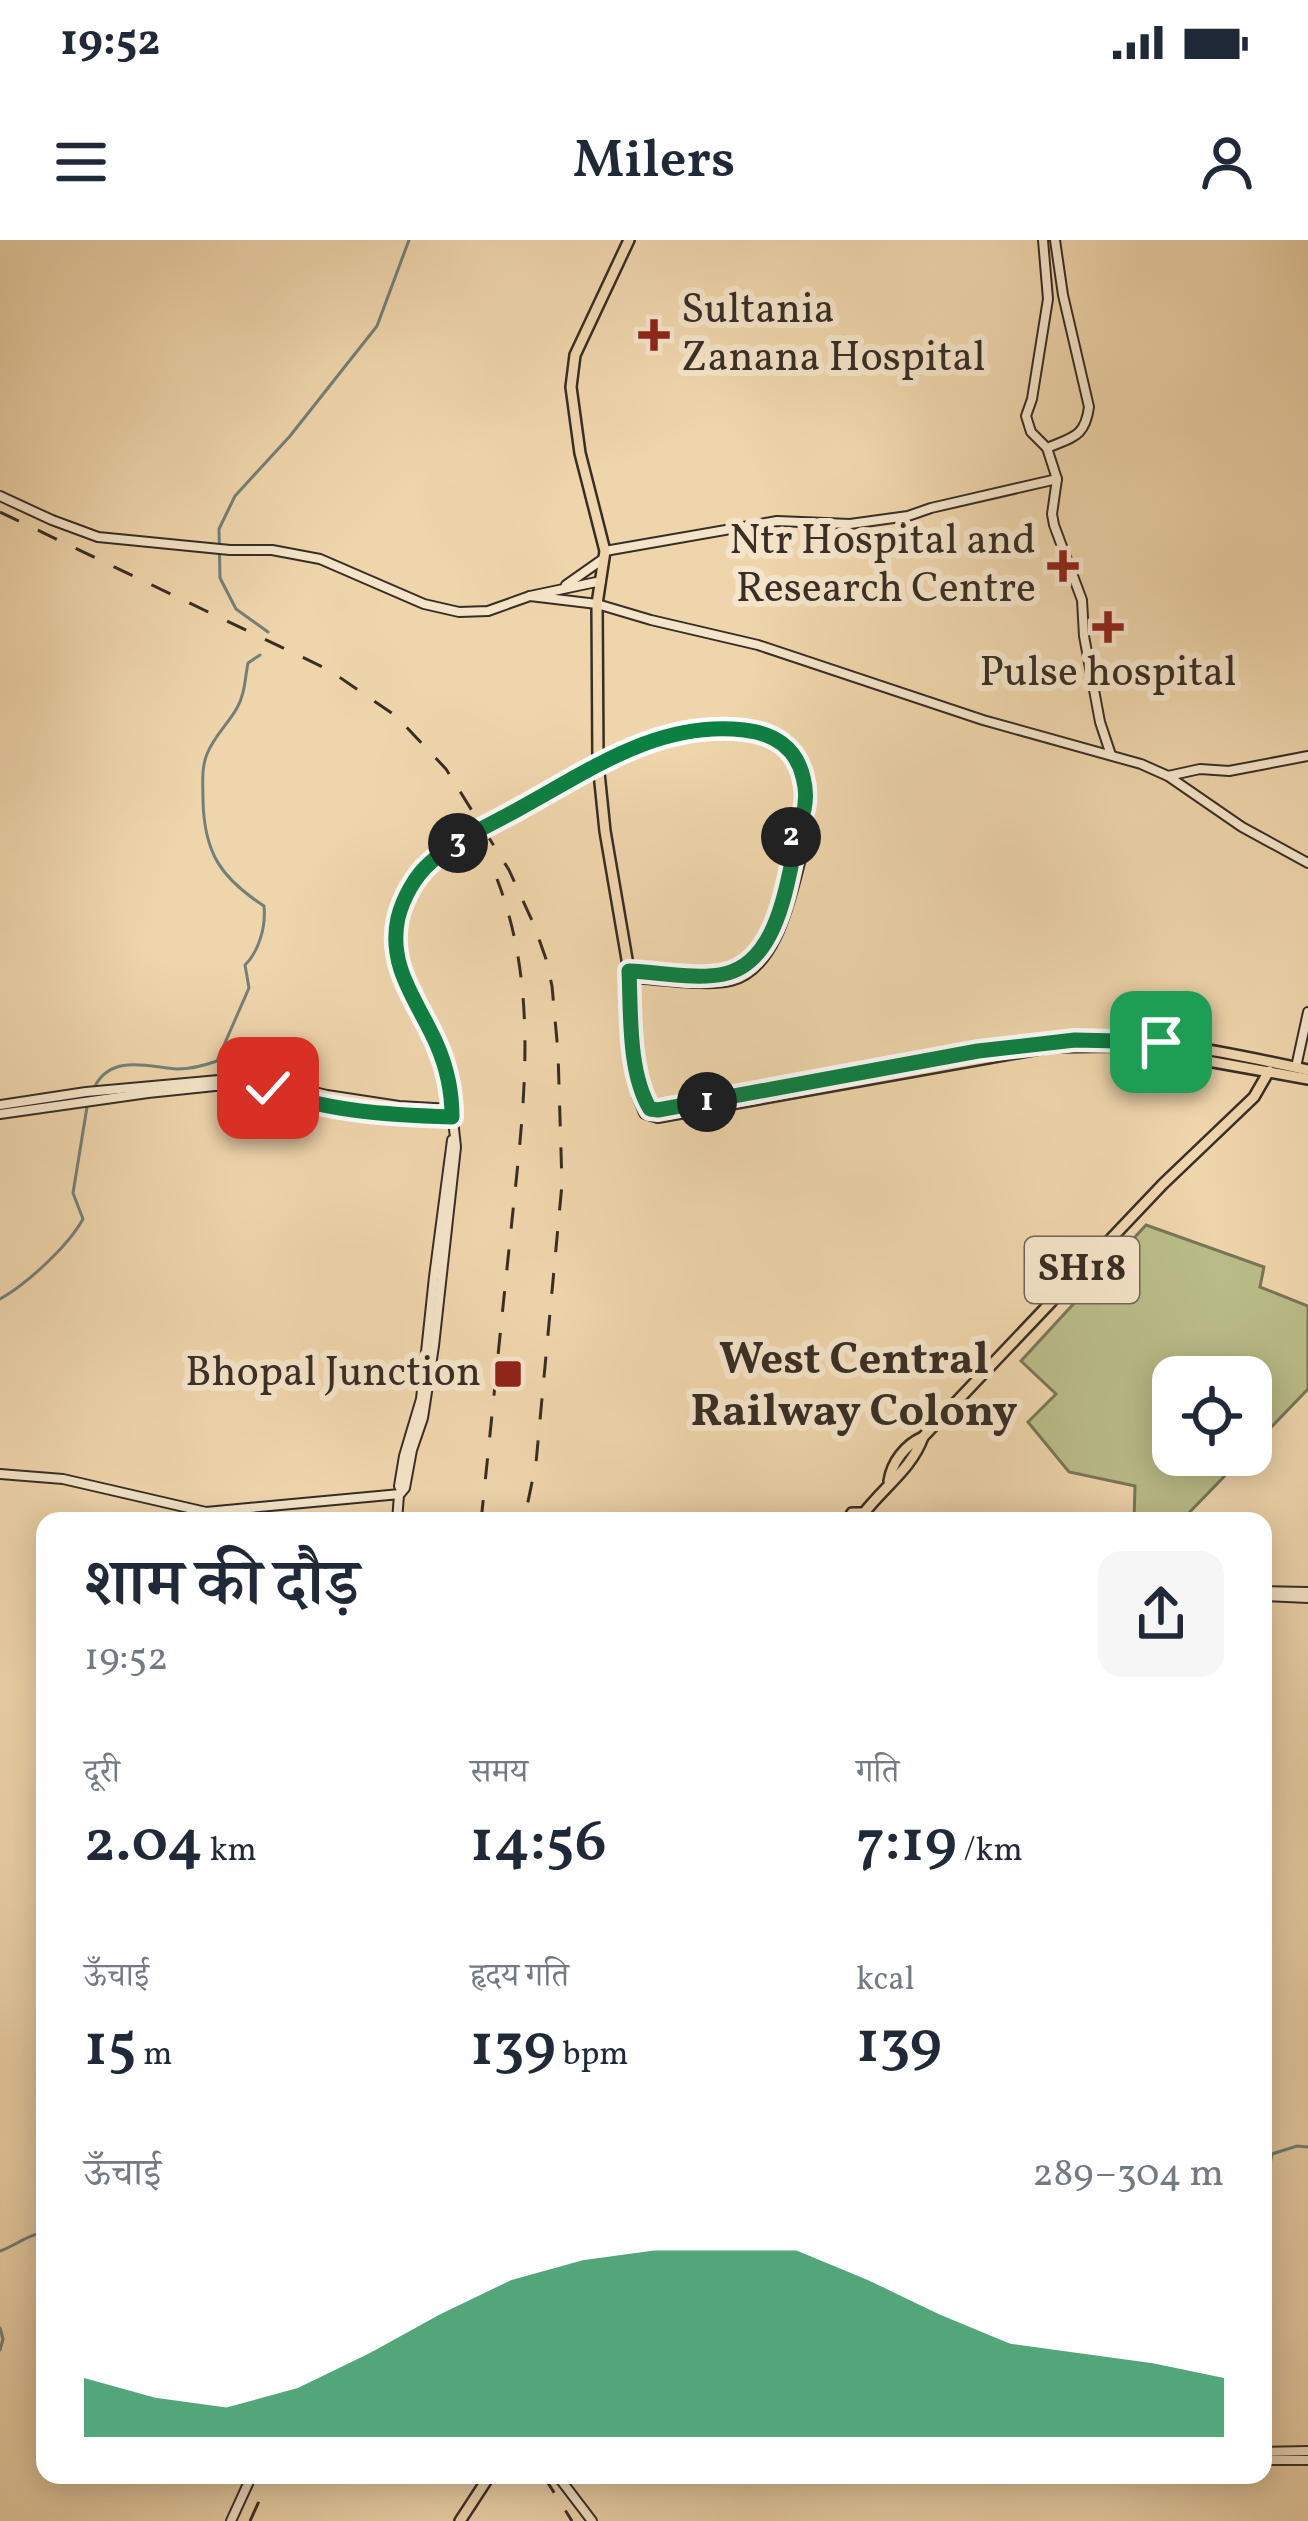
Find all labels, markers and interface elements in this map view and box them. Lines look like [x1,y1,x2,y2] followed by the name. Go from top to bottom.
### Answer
[60,11,161,74] text: 19:52
[573,125,735,200] text: Milers
[48,129,114,195] icon: menu
[1194,129,1260,195] icon: person
[681,282,986,389] place label: Sultania Zanana Hospital
[638,319,670,351] marker: Sultania Zanana Hospital
[729,513,1036,620] place label: Ntr Hospital and Research Centre
[1047,550,1079,582] marker: Ntr Hospital and Research Centre
[1092,611,1124,643] marker: Pulse hospital
[979,645,1237,704] place label: Pulse hospital
[761,807,821,867] pin: 2
[428,813,488,873] pin: 3
[782,814,800,860] text: 2
[450,820,466,866] text: 3
[1110,991,1212,1093] pin
[1128,1009,1194,1075] icon: arrive
[217,1037,319,1139] pin
[235,1055,301,1121] icon: check
[677,1072,737,1132] pin: 1
[700,1079,714,1125] text: 1
[1025,1237,1139,1303] road number: SH18
[690,1330,1018,1445] district label: West Central Railway Colony
[185,1345,481,1404] place label: Bhopal Junction
[1152,1356,1272,1476] map controls
[1152,1356,1272,1476] button: locate
[492,1358,524,1390] marker: Bhopal Junction
[84,1541,359,1633] text: शाम की दौड़
[1098,1551,1224,1677] button: share
[84,1632,168,1686] text: 19:52
[84,1751,120,1797] text: दूरी
[470,1751,528,1797] text: समय
[856,1751,899,1797] text: गति
[84,1803,203,1886] text: 2.04
[470,1803,607,1886] text: 14:56
[856,1803,957,1886] text: 7:19
[203,1829,257,1875] text: km
[957,1829,1023,1875] text: /km
[84,1955,149,2001] text: ऊँचाई
[470,1955,569,2001] text: हृदय गति
[856,1958,915,2004] text: kcal
[856,2004,942,2087] text: 139
[84,2007,137,2090] text: 15
[470,2007,556,2090] text: 139
[137,2033,172,2079] text: m
[556,2033,629,2079] text: bpm
[84,2148,161,2202] text: ऊँचाई
[1032,2148,1224,2202] text: 289–304 m

